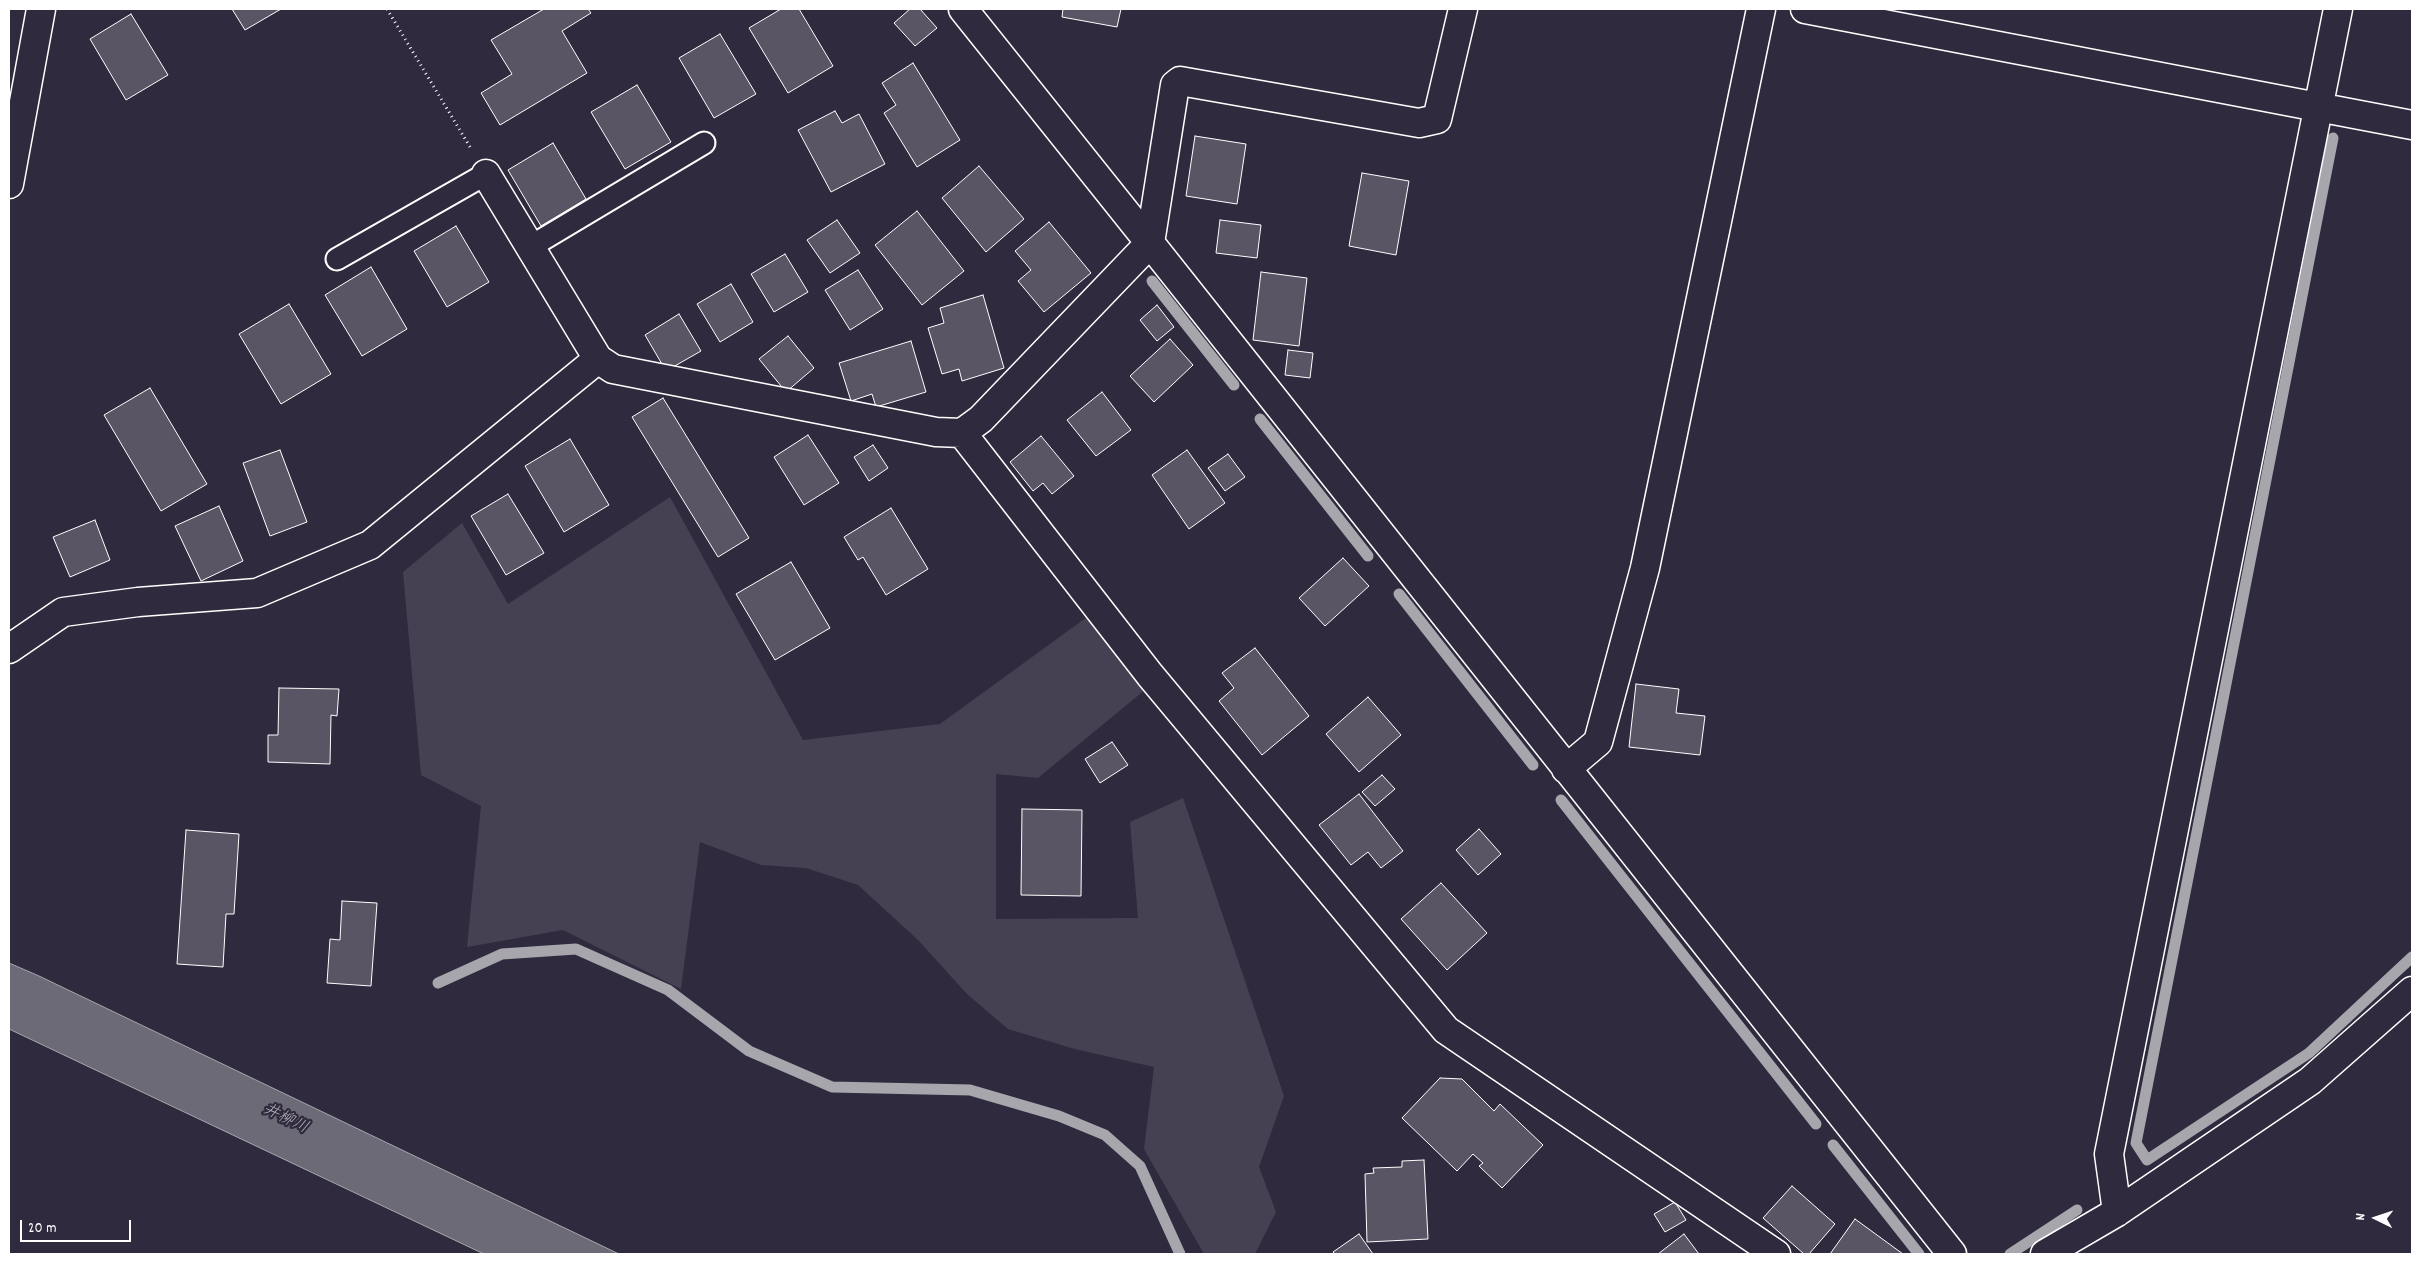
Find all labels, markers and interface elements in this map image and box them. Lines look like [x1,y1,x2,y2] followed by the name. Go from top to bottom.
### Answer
[259,1101,311,1139] water label: 井柳川
[2351,1193,2401,1243] north arrow
[22,1210,134,1242] scale bar
[2351,1213,2371,1221] text: N
[28,1218,56,1240] text: 20 m

